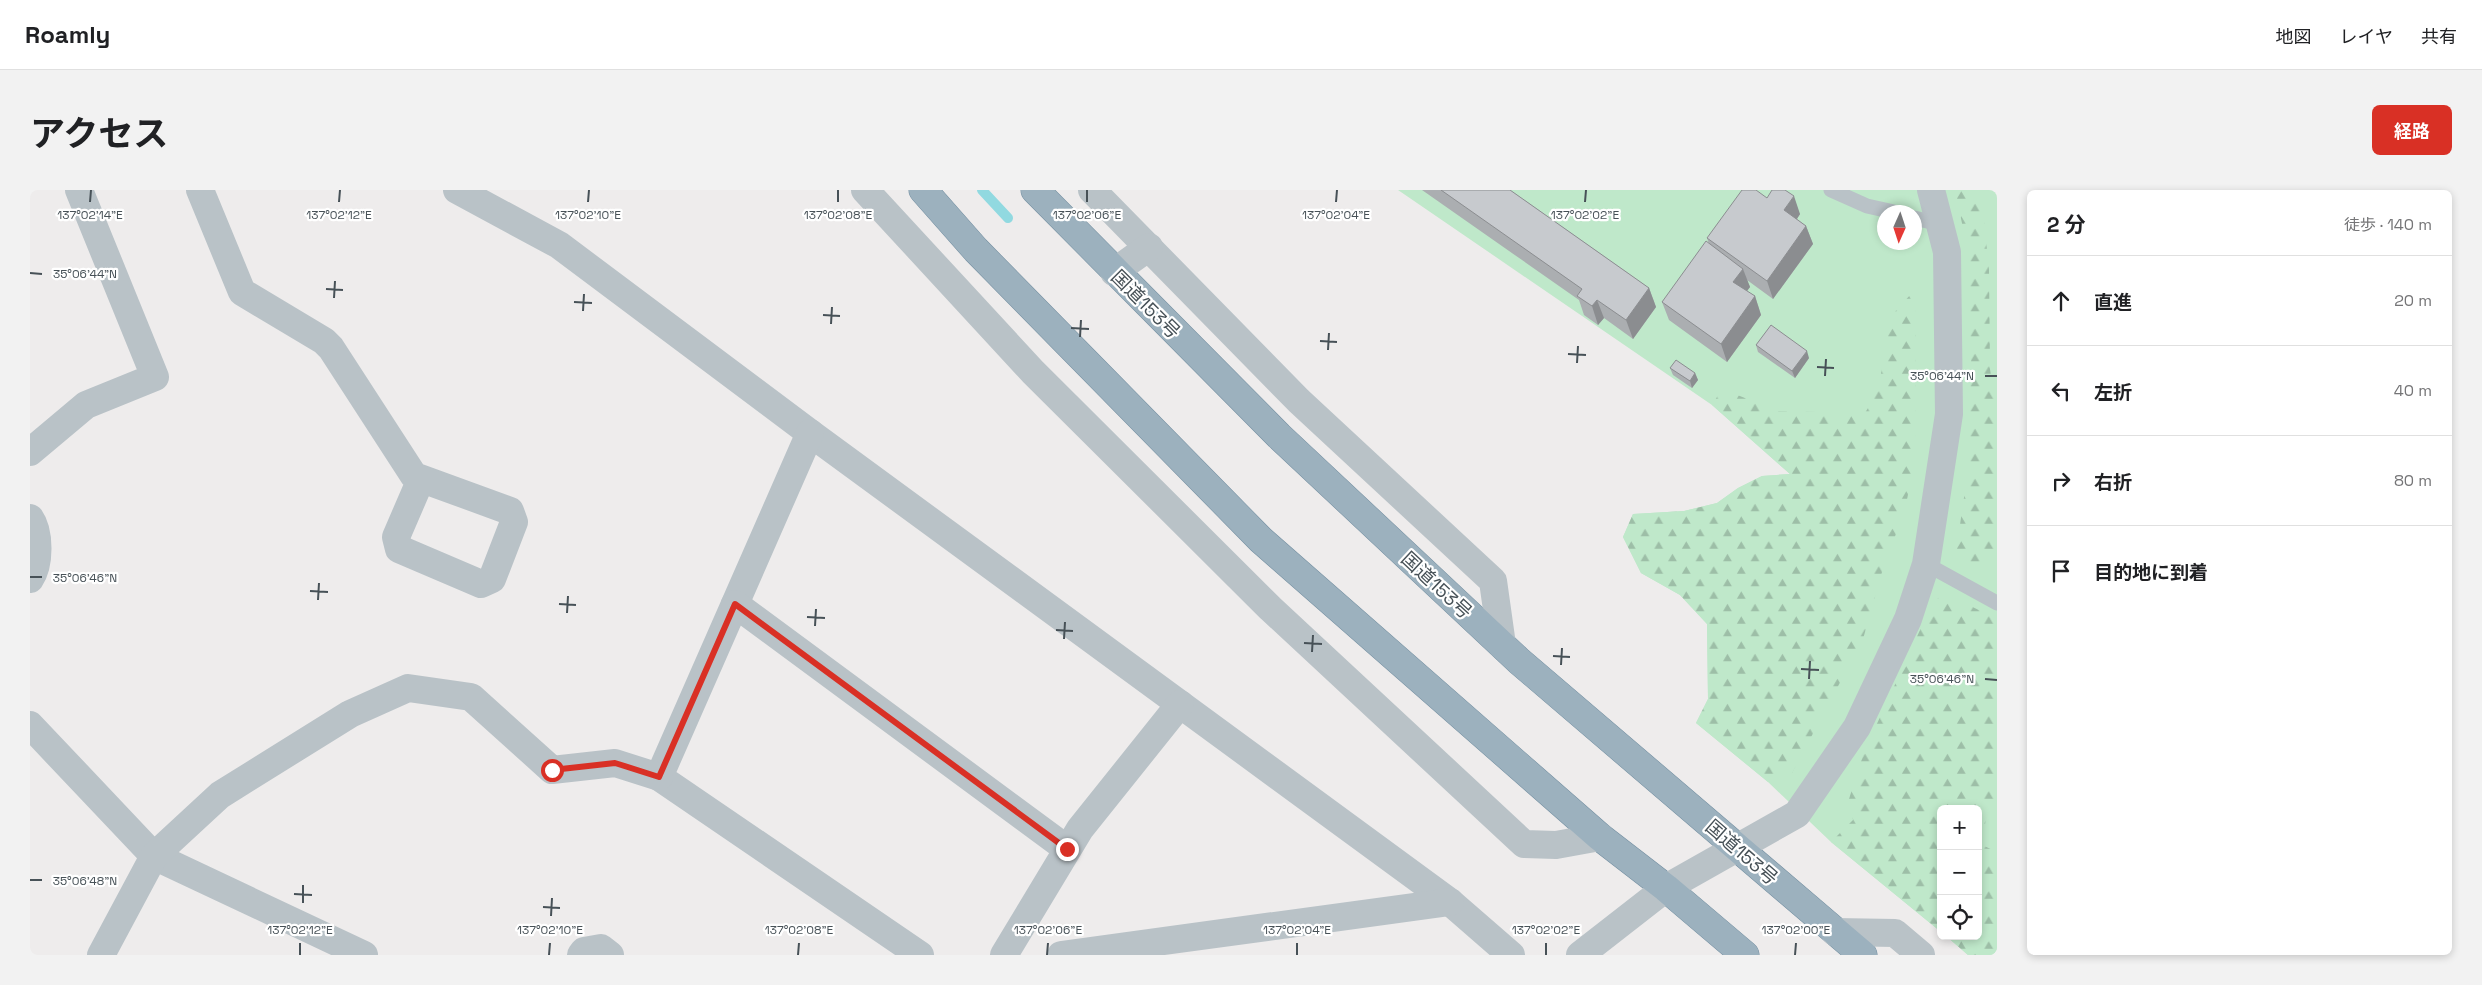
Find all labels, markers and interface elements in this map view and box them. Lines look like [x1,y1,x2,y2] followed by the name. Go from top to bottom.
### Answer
[25,19,110,50] text: Roamly
[2276,25,2312,48] text: 地図
[2340,25,2393,48] text: レイヤ
[2421,25,2457,48] text: 共有
[2372,105,2452,155] button: 経路
[30,112,168,156] text: アクセス
[1877,205,1922,250] north arrow
[57,207,123,223] text: 137°02'14"E
[306,207,372,223] text: 137°02'12"E
[555,207,621,223] text: 137°02'10"E
[804,207,873,223] text: 137°02'08"E
[1053,207,1121,223] text: 137°02'06"E
[1302,207,1370,223] text: 137°02'04"E
[1551,207,1619,223] text: 137°02'02"E
[2047,211,2086,238] text: 2 分
[2344,214,2432,235] text: 徒歩 · 140 m
[1106,264,1186,344] street label: 国道153号
[53,266,117,282] text: 35°06'44"N
[2047,287,2075,315] icon: ahead
[2094,290,2132,315] text: 直進
[2394,290,2432,311] text: 20 m
[1910,368,1974,384] text: 35°06'44"N
[2047,377,2075,405] icon: left
[2094,380,2132,405] text: 左折
[2394,380,2432,401] text: 40 m
[2047,467,2075,495] icon: right
[2094,470,2132,495] text: 右折
[2394,470,2432,491] text: 80 m
[1396,546,1477,624] street label: 国道153号
[2047,557,2075,585] icon: arrive
[2094,560,2208,585] text: 目的地に到着
[53,570,117,586] text: 35°06'46"N
[1910,671,1974,687] text: 35°06'46"N
[541,759,564,782] route start
[1937,805,1982,940] map controls
[1937,805,1982,850] button: +
[1700,814,1783,891] street label: 国道153号
[1056,838,1079,861] route end
[1937,850,1982,895] button: −
[53,873,117,889] text: 35°06'48"N
[1937,895,1982,940] button: locate
[267,922,333,938] text: 137°02'12"E
[517,922,583,938] text: 137°02'10"E
[765,922,834,938] text: 137°02'08"E
[1014,922,1082,938] text: 137°02'06"E
[1263,922,1331,938] text: 137°02'04"E
[1512,922,1580,938] text: 137°02'02"E
[1762,922,1831,938] text: 137°02'00"E

